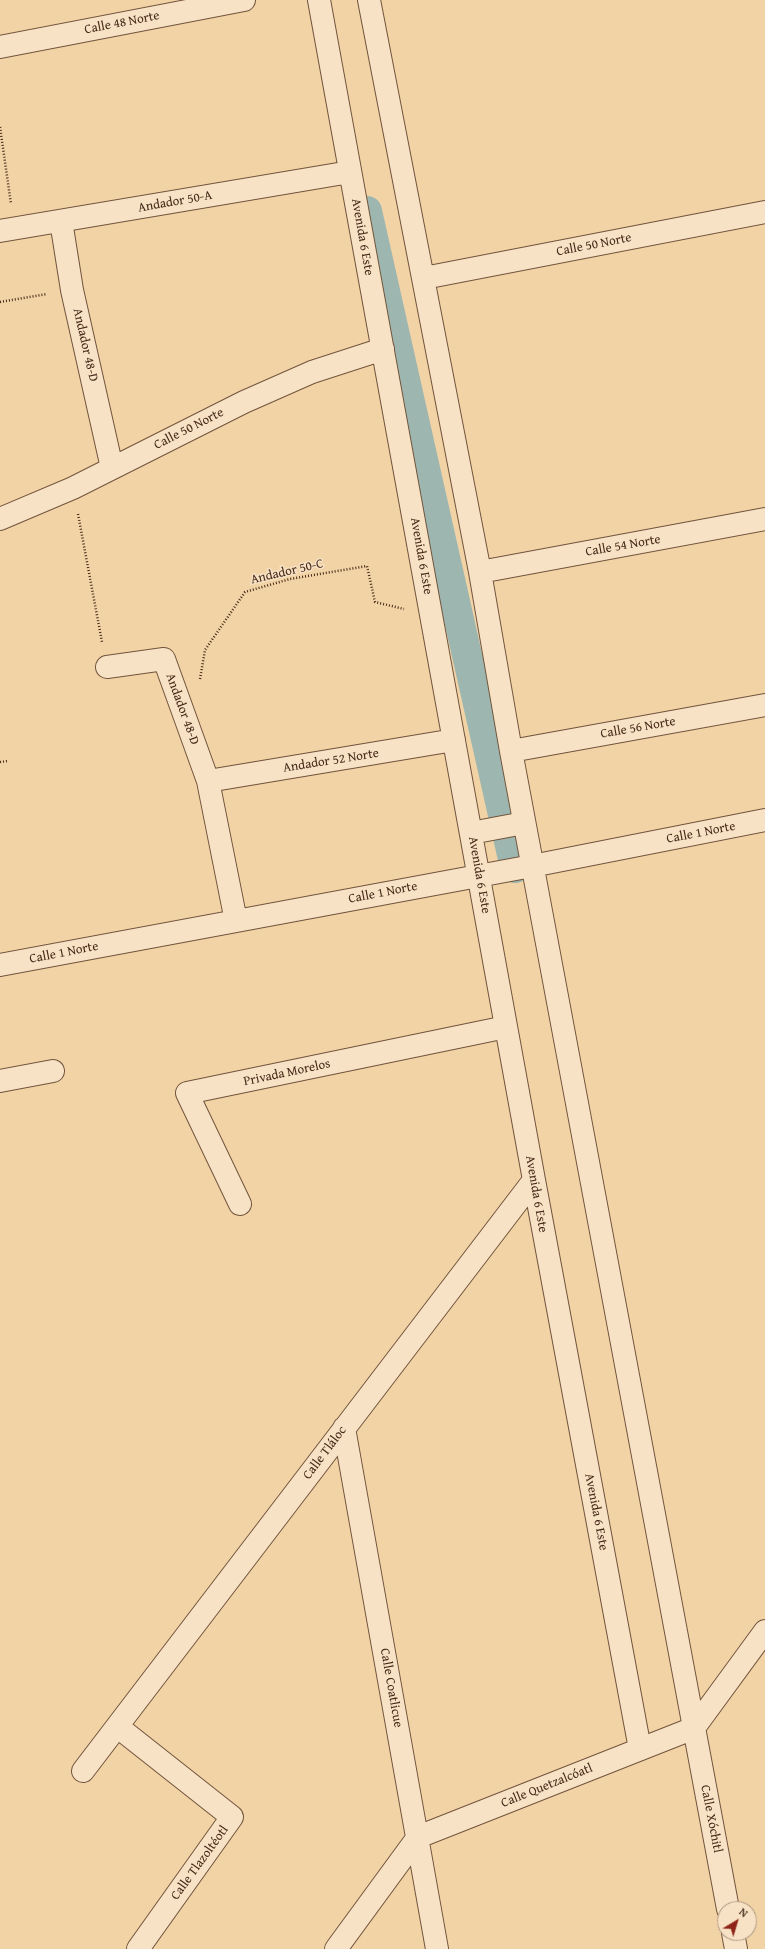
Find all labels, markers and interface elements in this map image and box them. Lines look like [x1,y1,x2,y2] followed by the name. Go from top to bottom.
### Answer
[83,8,161,38] street label: Calle 48 Norte
[137,188,213,216] street label: Andador 50-A
[348,197,376,277] street label: Avenida 6 Este
[555,230,633,260] street label: Calle 50 Norte
[69,307,101,383] street label: Andador 48-D
[152,405,226,453] street label: Calle 50 Norte
[407,516,435,596] street label: Avenida 6 Este
[584,532,662,560] street label: Calle 54 Norte
[249,556,325,588] street label: Andador 50-C
[162,671,202,747] street label: Andador 48-D
[599,714,677,742] street label: Calle 56 Norte
[282,746,380,776] street label: Andador 52 Norte
[665,819,737,847] street label: Calle 1 Norte
[465,835,493,915] street label: Avenida 6 Este
[347,879,419,907] street label: Calle 1 Norte
[28,939,100,967] street label: Calle 1 Norte
[242,1056,332,1090] street label: Privada Morelos
[522,1154,550,1234] street label: Avenida 6 Este
[300,1423,350,1483] street label: Calle Tláloc
[581,1472,611,1552] street label: Avenida 6 Este
[376,1647,406,1729] street label: Calle Coatlicue
[499,1761,595,1811] street label: Calle Quetzalcóatl
[697,1784,725,1854] street label: Calle Xóchitl
[168,1823,232,1903] street label: Calle Tlazoltéotl
[717,1901,757,1941] north arrow
[736,1904,752,1921] text: N

